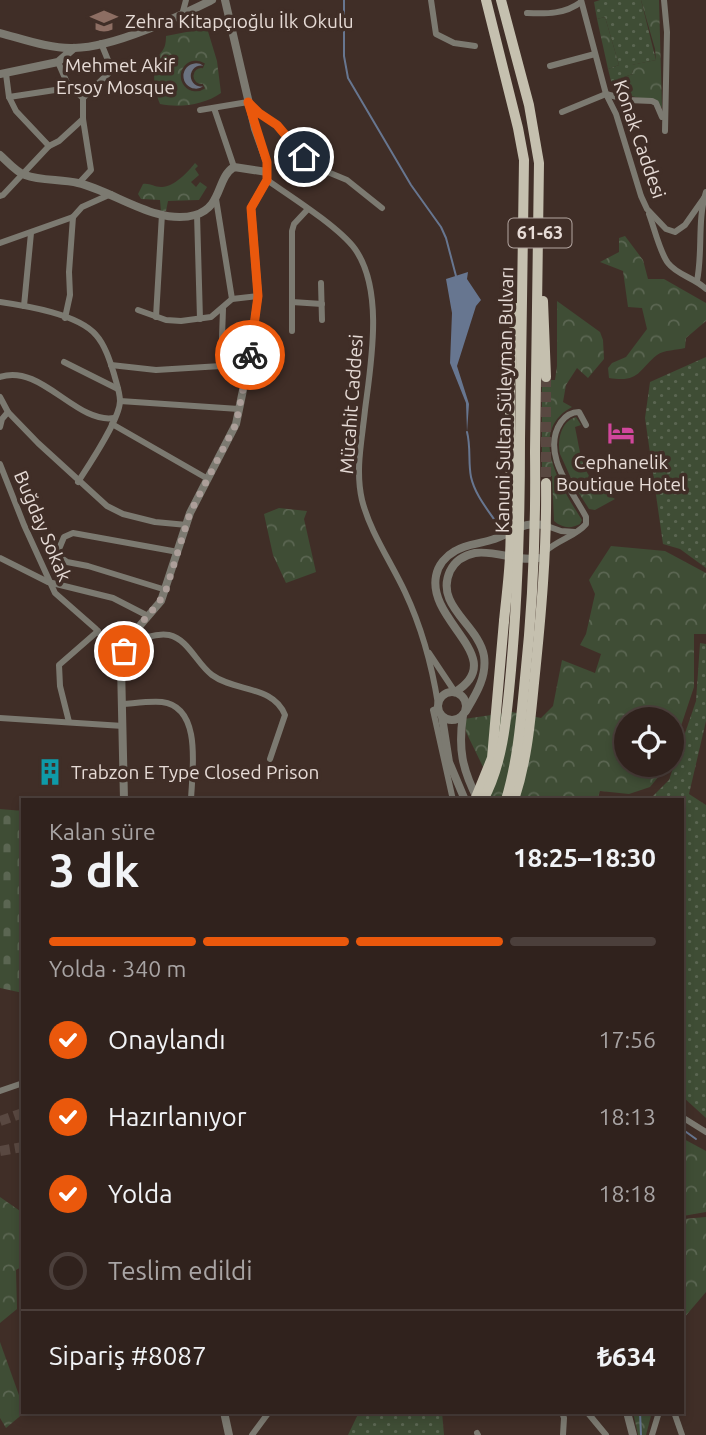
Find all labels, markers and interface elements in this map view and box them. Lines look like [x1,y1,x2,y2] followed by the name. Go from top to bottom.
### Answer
[89,6,119,36] school or university icon: Zehra Kitapçıoğlu İlk Okulu
[125,10,354,32] place label: Zehra Kitapçıoğlu İlk Okulu
[56,54,176,98] place label: Mehmet Akif Ersoy Mosque
[181,61,211,91] mosque icon: Mehmet Akif Ersoy Mosque
[609,77,671,201] street label: Konak Caddesi
[274,127,334,187] pin
[285,138,323,176] icon: home
[508,218,572,247] road number: 61-63
[491,267,517,533] street label: Kanuni Sultan Süleyman Bulvarı
[215,320,285,390] courier
[335,333,367,475] street label: Mücahit Caddesi
[231,336,269,374] icon: bike
[606,418,636,448] hotel icon: Cephanelik Boutique Hotel
[556,451,686,495] place label: Cephanelik Boutique Hotel
[10,467,76,585] street label: Buğday Sokak
[94,621,154,681] pin
[105,632,143,670] icon: bag
[614,707,684,777] map controls
[614,707,684,777] button: locate
[35,757,65,787] building icon: Trabzon E Type Closed Prison
[71,761,319,783] place label: Trabzon E Type Closed Prison
[49,819,156,844] text: Kalan süre
[513,843,656,872] text: 18:25–18:30
[49,844,139,896] text: 3 dk
[49,956,186,981] text: Yolda · 340 m
[49,1021,87,1059] icon: check
[108,1025,226,1054] text: Onaylandı
[598,1027,656,1052] text: 17:56
[49,1098,87,1136] icon: check
[108,1102,247,1131] text: Hazırlanıyor
[598,1104,656,1129] text: 18:13
[49,1175,87,1213] icon: check
[108,1179,173,1208] text: Yolda
[598,1181,656,1206] text: 18:18
[108,1256,253,1285] text: Teslim edildi
[49,1341,207,1370] text: Sipariş #8087
[597,1342,656,1371] text: ₺634

